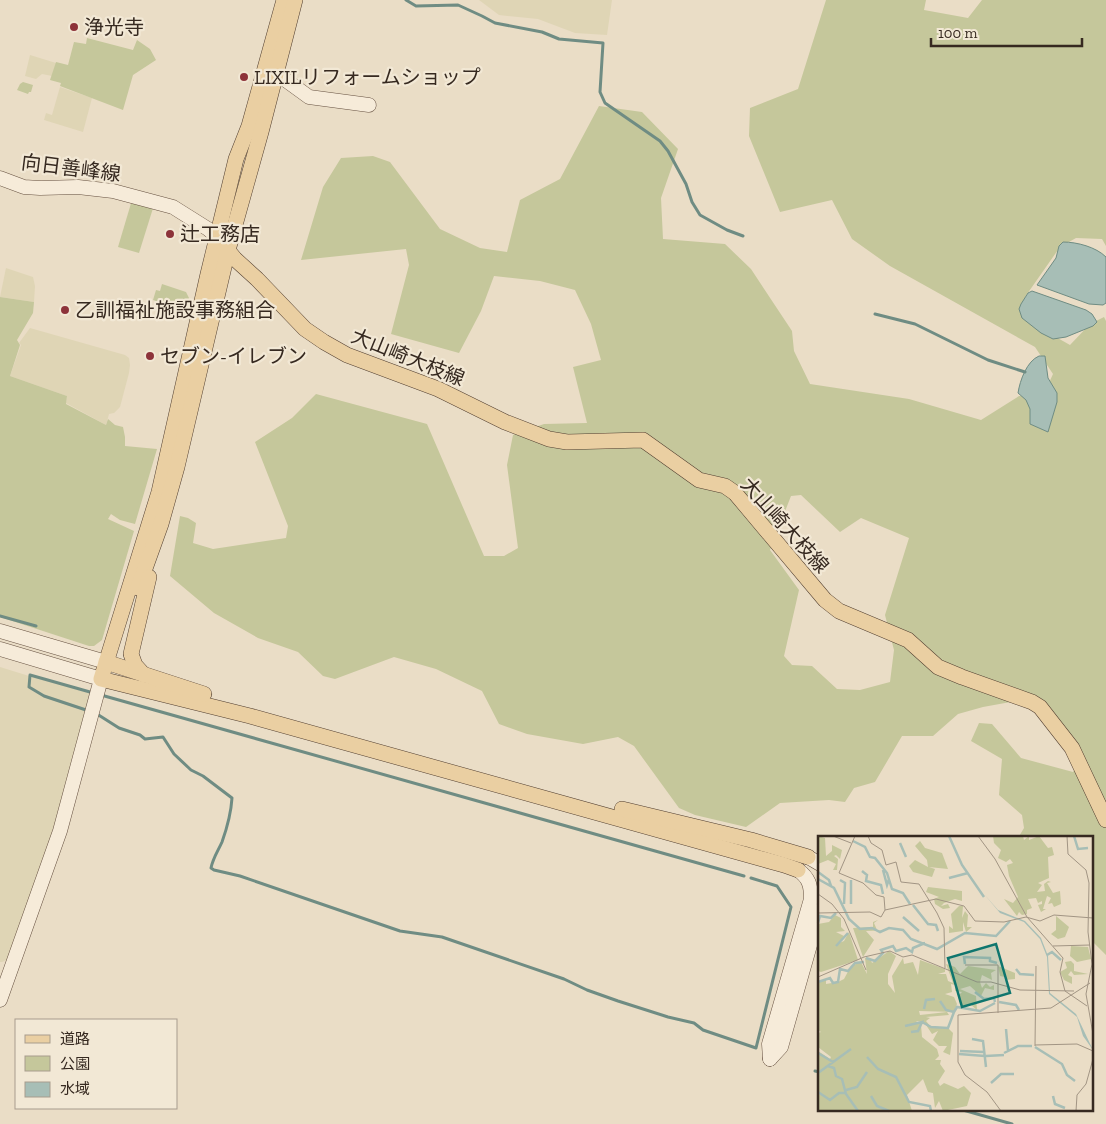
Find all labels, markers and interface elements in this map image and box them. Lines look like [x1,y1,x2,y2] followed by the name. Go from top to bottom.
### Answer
[84,15,144,39] place label: 浄光寺
[931,15,1082,47] scale bar
[68,21,80,33] marker: 浄光寺
[938,24,977,42] text: 100 m
[254,65,481,89] place label: LIXILリフォームショップ
[238,71,250,83] marker: LIXILリフォームショップ
[20,150,122,186] street label: 向日善峰線
[180,222,260,246] place label: 辻工務店
[164,228,176,240] marker: 辻工務店
[75,298,275,322] place label: 乙訓福祉施設事務組合
[59,304,71,316] marker: 乙訓福祉施設事務組合
[348,323,468,391] street label: 大山崎大枝線
[160,344,307,368] place label: セブン-イレブン
[144,350,156,362] marker: セブン-イレブン
[736,472,834,578] street label: 大山崎大枝線
[818,836,1094,1112] inset map
[15,1019,178,1109] legend
[60,1030,90,1048] text: 道路
[60,1055,90,1073] text: 公園
[60,1080,90,1098] text: 水域

